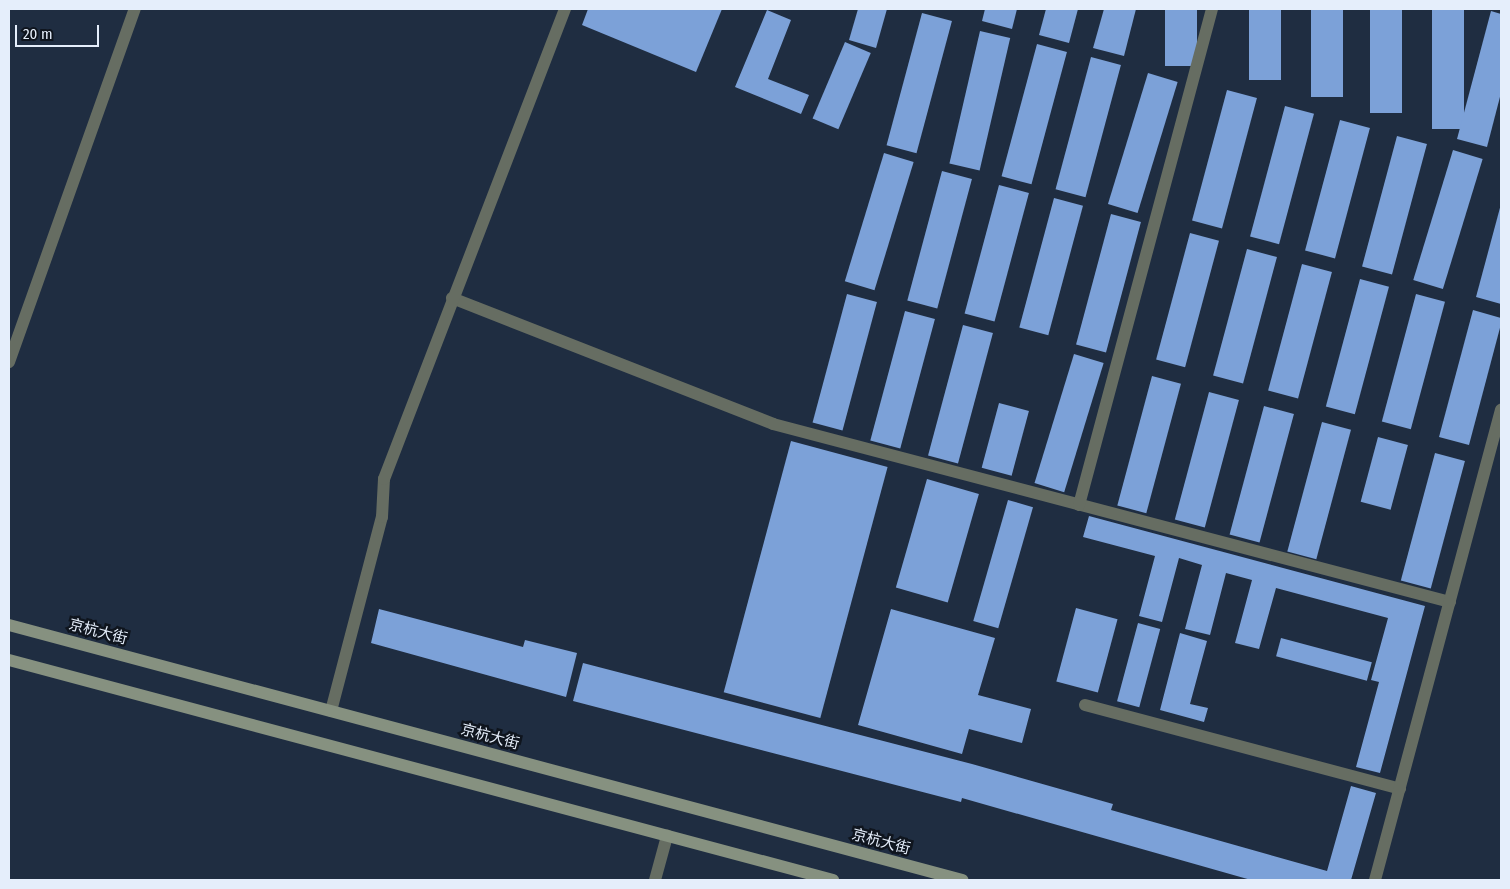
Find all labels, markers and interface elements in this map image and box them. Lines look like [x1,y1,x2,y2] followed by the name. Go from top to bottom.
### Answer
[18,15,101,47] scale bar
[23,25,53,43] text: 20 m
[67,616,129,648] street label: 京杭大街
[459,721,521,753] street label: 京杭大街
[850,826,912,858] street label: 京杭大街

